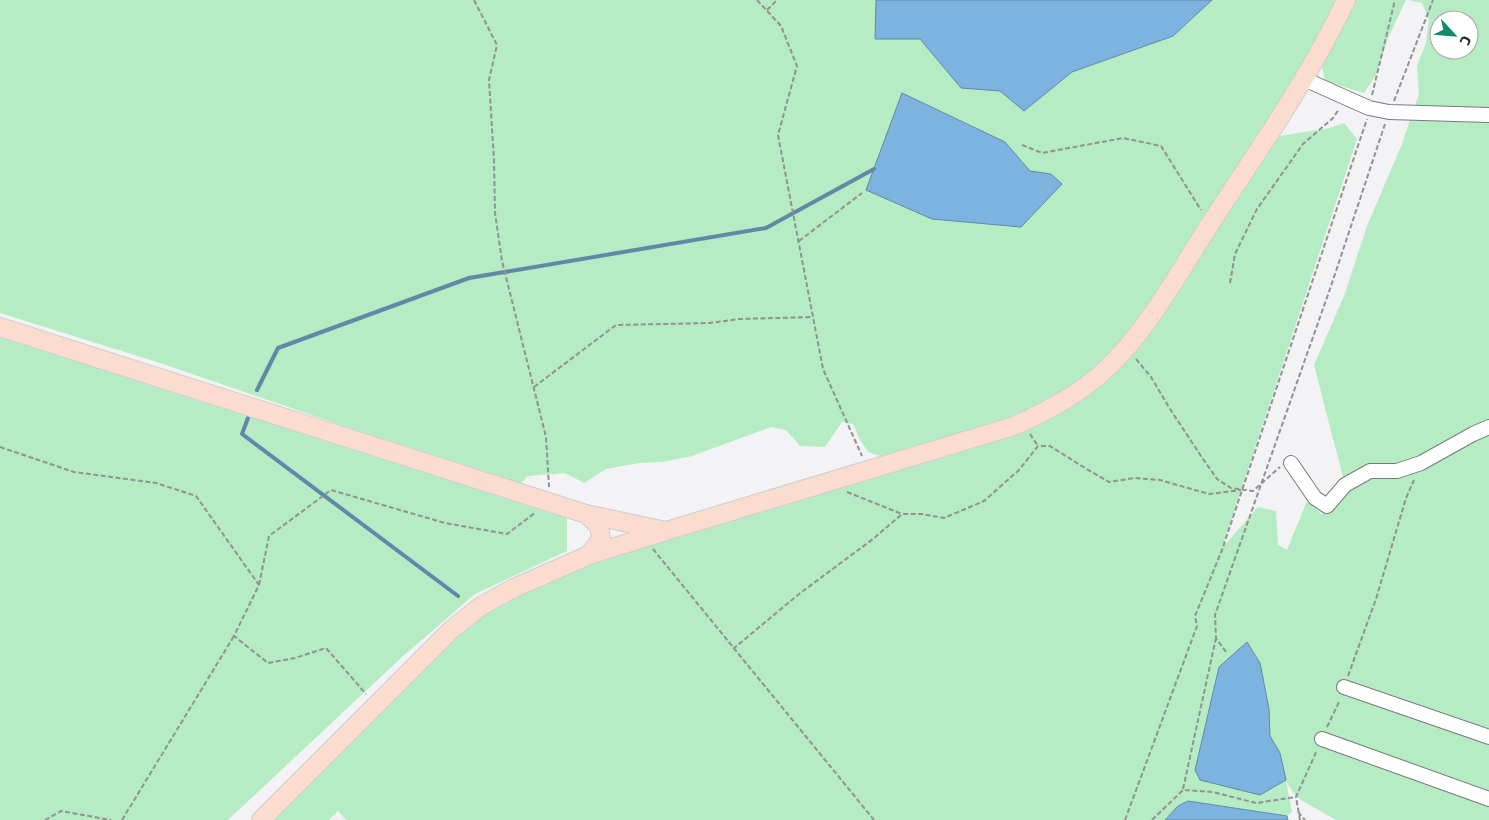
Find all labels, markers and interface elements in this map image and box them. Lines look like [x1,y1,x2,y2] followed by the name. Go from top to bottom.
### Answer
[1429,10,1479,60] north arrow
[1457,33,1476,48] text: С

